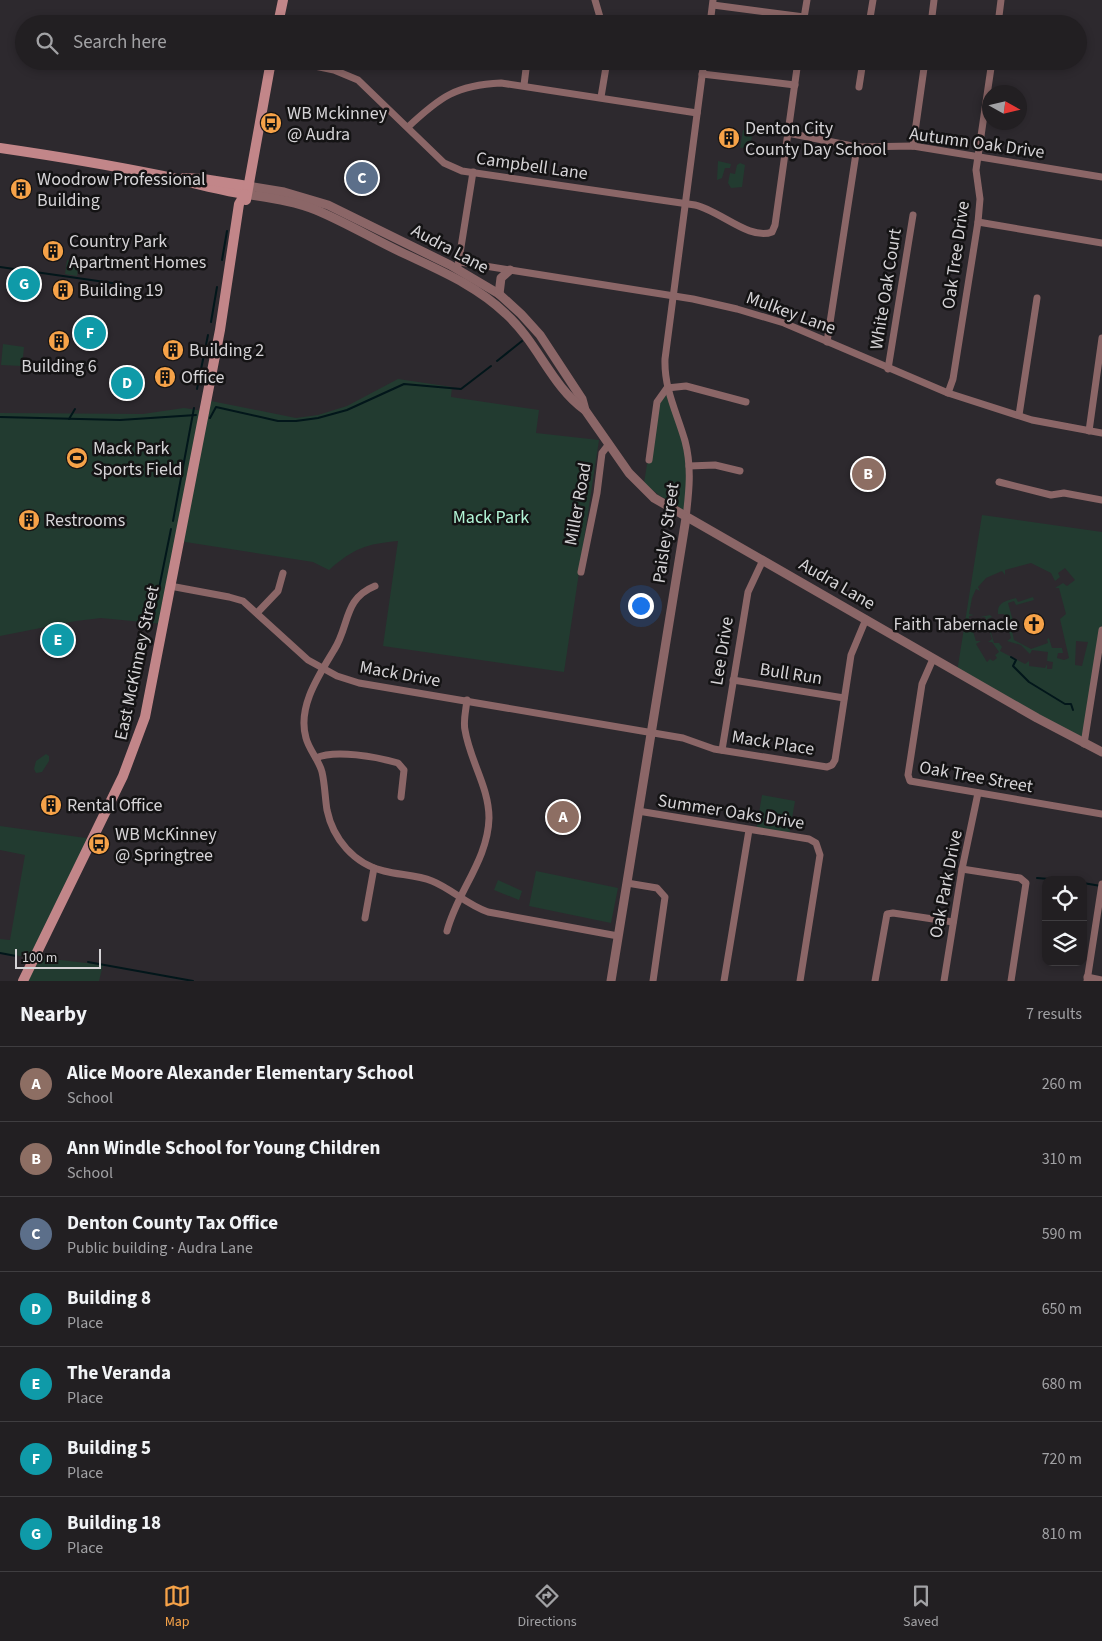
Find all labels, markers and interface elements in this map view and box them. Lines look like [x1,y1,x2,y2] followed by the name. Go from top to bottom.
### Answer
[15,15,1087,70] search box
[33,29,61,57] icon: search
[73,29,167,56] text: Search here
[982,85,1027,130] north arrow
[287,101,388,147] place label: WB Mckinney @ Audra
[259,111,283,135] bus stop icon: WB Mckinney @ Audra
[745,116,887,162] place label: Denton City County Day School
[908,121,1046,165] street label: Autumn Oak Drive
[717,126,741,150] building icon: Denton City County Day School
[475,146,590,186] street label: Campbell Lane
[346,159,378,197] pin: C
[37,167,206,213] place label: Woodrow Professional Building
[9,177,33,201] building icon: Woodrow Professional Building
[936,199,976,311] street label: Oak Tree Drive
[407,218,493,280] street label: Audra Lane
[864,227,908,351] street label: White Oak Court
[69,229,206,275] place label: Country Park Apartment Homes
[41,239,65,263] building icon: Country Park Apartment Homes
[8,265,40,303] pin: G
[51,278,75,302] building icon: Building 19
[79,278,163,303] place label: Building 19
[743,285,839,341] street label: Mulkey Lane
[74,314,106,352] pin: F
[47,329,71,353] building icon: Building 6
[161,338,185,362] building icon: Building 2
[189,338,264,363] place label: Building 2
[21,354,97,379] place label: Building 6
[111,364,143,402] pin: D
[153,365,177,389] building icon: Office
[181,365,225,390] place label: Office
[93,436,182,482] place label: Mack Park Sports Field
[65,446,89,470] sports icon: Mack Park Sports Field
[852,455,884,493] pin: B
[558,460,598,548] street label: Miller Road
[647,481,685,585] street label: Paisley Street
[453,505,529,530] park label: Mack Park
[17,508,41,532] building icon: Restrooms
[45,508,125,533] place label: Restrooms
[794,552,880,616] street label: Audra Lane
[108,583,166,743] street label: East McKinney Street
[628,593,654,619] your location
[894,612,1018,637] place label: Faith Tabernacle
[1022,612,1046,636] church icon: Faith Tabernacle
[704,615,740,687] street label: Lee Drive
[42,621,74,659] pin: E
[358,655,443,693] street label: Mack Drive
[758,657,824,691] street label: Bull Run
[730,724,816,762] street label: Mack Place
[917,755,1035,799] street label: Oak Tree Street
[656,788,806,836] street label: Summer Oaks Drive
[39,793,63,817] building icon: Rental Office
[67,793,162,818] place label: Rental Office
[547,798,579,836] pin: A
[115,822,217,868] place label: WB McKinney @ Springtree
[923,828,969,940] street label: Oak Park Drive
[87,832,111,856] bus stop icon: WB McKinney @ Springtree
[1042,876,1087,966] map controls
[1042,876,1087,921] button: locate
[1042,921,1087,966] button: layers
[15,946,101,969] scale bar
[22,948,57,968] text: 100 m
[20,999,87,1029] text: Nearby
[1026,1003,1082,1025] text: 7 results
[67,1060,413,1087] text: Alice Moore Alexander Elementary School
[31,1073,41,1095] text: A
[1042,1073,1082,1095] text: 260 m
[67,1087,113,1109] text: School
[67,1135,380,1162] text: Ann Windle School for Young Children
[31,1148,41,1170] text: B
[1042,1148,1082,1170] text: 310 m
[67,1162,113,1184] text: School
[67,1210,278,1237] text: Denton County Tax Office
[31,1223,41,1245] text: C
[1042,1223,1082,1245] text: 590 m
[67,1237,253,1259] text: Public building · Audra Lane
[67,1285,151,1312] text: Building 8
[31,1298,41,1320] text: D
[1042,1298,1082,1320] text: 650 m
[67,1312,103,1334] text: Place
[67,1360,171,1387] text: The Veranda
[32,1373,40,1395] text: E
[1042,1373,1082,1395] text: 680 m
[67,1387,103,1409] text: Place
[67,1435,151,1462] text: Building 5
[32,1448,40,1470] text: F
[1042,1448,1082,1470] text: 720 m
[67,1462,103,1484] text: Place
[67,1510,161,1537] text: Building 18
[31,1523,41,1545] text: G
[1042,1523,1082,1545] text: 810 m
[67,1537,103,1559] text: Place
[163,1582,191,1632] tab: Map
[517,1582,577,1632] tab: Directions
[903,1582,939,1632] tab: Saved

